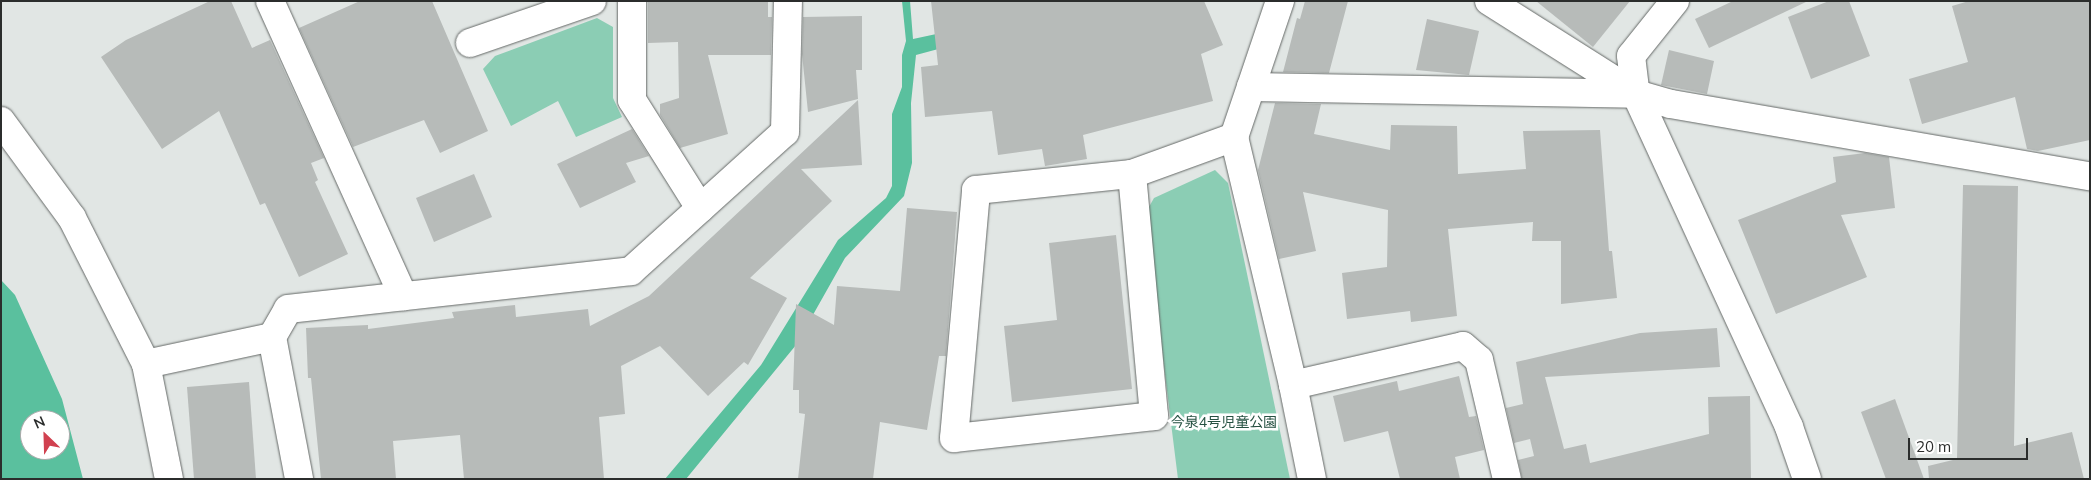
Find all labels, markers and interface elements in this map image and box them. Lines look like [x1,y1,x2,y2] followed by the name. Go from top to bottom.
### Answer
[20,410,70,460] north arrow
[31,412,48,433] text: N
[1171,414,1277,430] park label: 今泉4号児童公園
[1911,428,2031,460] scale bar
[1916,437,1951,456] text: 20 m

